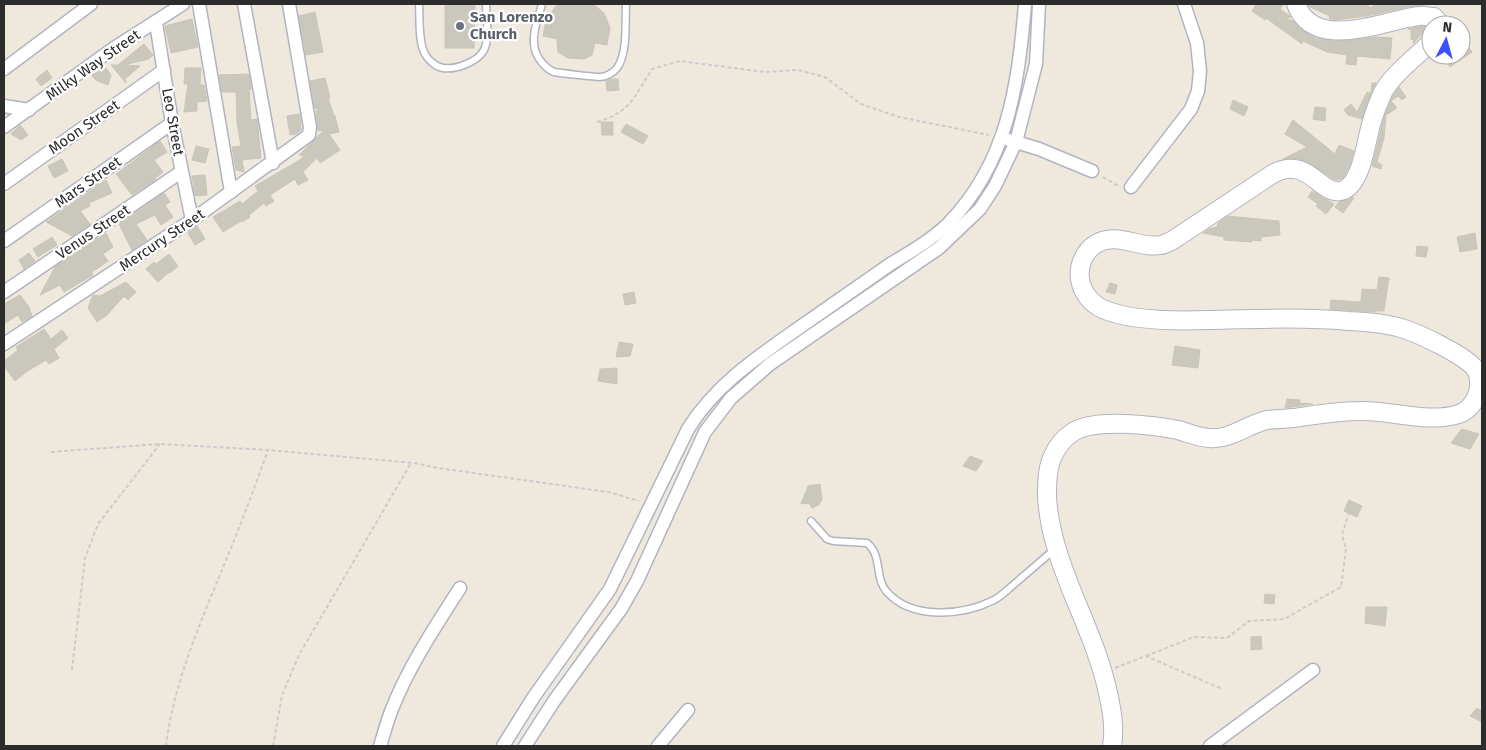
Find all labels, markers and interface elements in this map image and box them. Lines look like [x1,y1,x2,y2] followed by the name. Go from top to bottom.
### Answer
[470,8,553,43] place label: San Lorenzo Church
[1421,15,1471,65] north arrow
[1442,19,1453,37] text: N
[454,20,466,32] marker: San Lorenzo Church
[42,25,144,104] street label: Milky Way Street
[158,87,188,158] street label: Leo Street
[45,96,123,158] street label: Moon Street
[51,152,125,211] street label: Mars Street
[53,200,134,263] street label: Venus Street
[116,205,208,275] street label: Mercury Street

